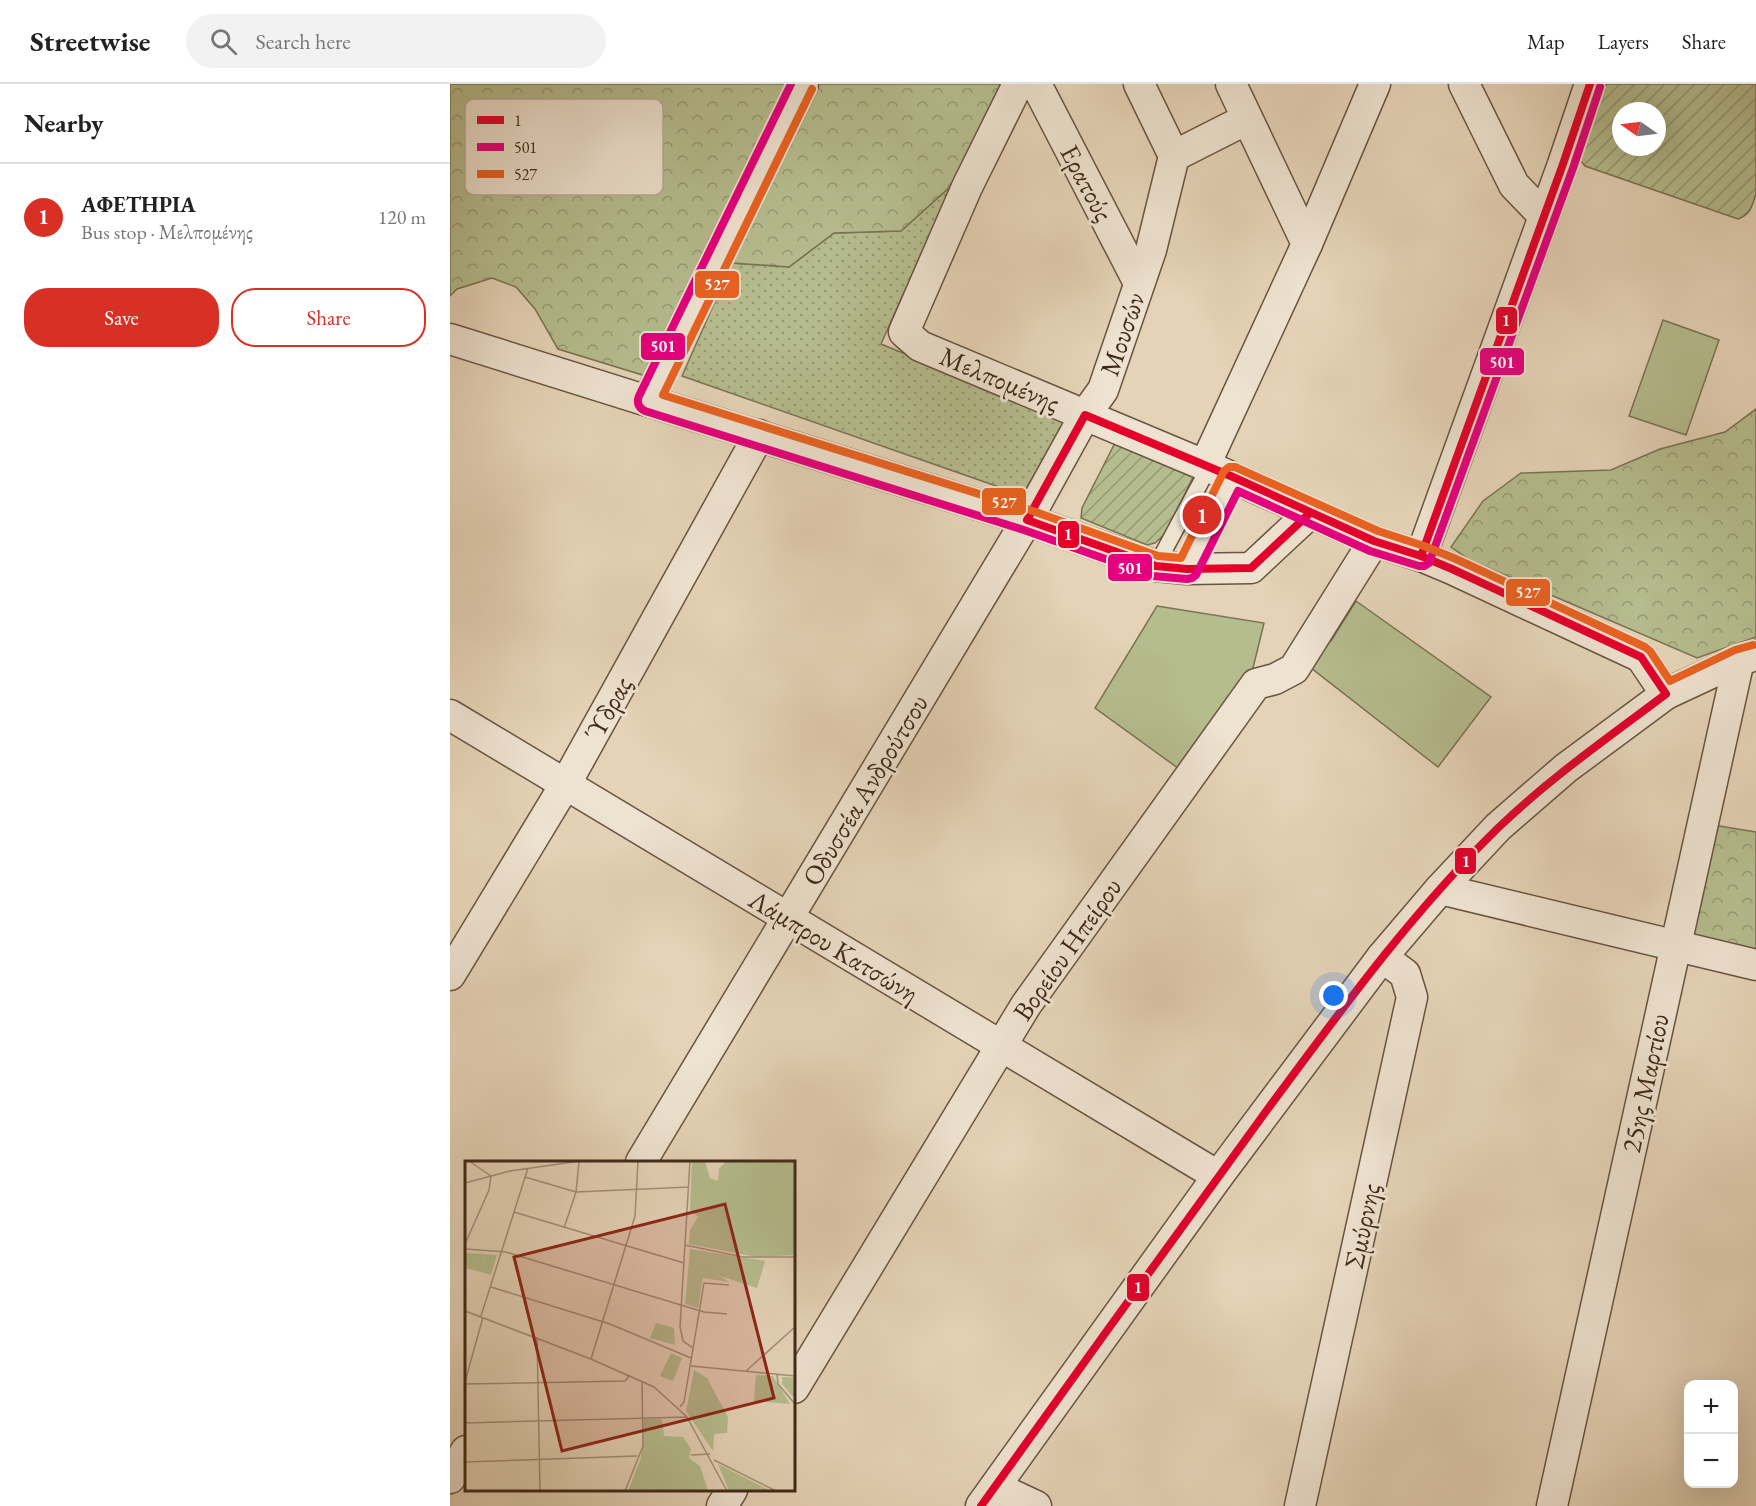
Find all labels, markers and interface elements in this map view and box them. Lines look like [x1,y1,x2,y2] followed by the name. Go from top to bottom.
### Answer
[186,14,606,68] search box
[30,23,150,59] text: Streetwise
[207,25,240,58] icon: search
[255,27,351,56] text: Search here
[1527,28,1565,55] text: Map
[1598,28,1649,55] text: Layers
[1682,28,1726,55] text: Share
[465,99,663,195] legend
[1612,102,1666,156] north arrow
[24,106,104,140] text: Nearby
[514,110,522,131] text: 1
[514,137,537,158] text: 501
[1052,139,1122,227] street label: Ερατούς
[514,164,537,185] text: 527
[81,190,196,219] text: ΑΦΕΤΗΡΙΑ
[38,204,49,230] text: 1
[378,204,426,230] text: 120 m
[81,219,253,245] text: Bus stop · Μελπομένης
[694,270,740,299] line badge: 527
[704,274,730,295] text: 527
[24,288,219,347] button: Save
[231,288,426,347] button: Share
[1091,288,1153,380] street label: Μουσών
[1495,306,1518,335] line badge: 1
[1502,310,1510,331] text: 1
[640,332,686,361] line badge: 501
[650,336,676,357] text: 501
[935,338,1065,420] street label: Μελπομένης
[1479,347,1525,376] line badge: 501
[1489,352,1515,373] text: 501
[981,487,1027,516] line badge: 527
[991,492,1017,513] text: 527
[1182,492,1221,538] pin: 1
[1057,520,1080,549] line badge: 1
[1064,524,1072,545] text: 1
[1107,553,1153,582] line badge: 501
[1117,558,1143,579] text: 501
[1505,578,1551,607] line badge: 527
[1515,582,1541,603] text: 527
[576,670,640,747] street label: Ύδρας
[794,688,936,892] street label: Οδυσσέα Ανδρούτσου
[1454,847,1477,875] line badge: 1
[1462,851,1470,872] text: 1
[1005,871,1129,1027] street label: Βορείου Ηπείρου
[742,881,925,1010] street label: Λάμπρου Κατσώνη
[1319,981,1348,1010] your location
[1613,1010,1677,1156] street label: 25ης Μαρτίου
[465,1161,795,1491] inset map
[1336,1180,1388,1272] street label: Σμύρνης
[1126,1273,1150,1302] line badge: 1
[1134,1277,1142,1298] text: 1
[1684,1380,1738,1488] map controls
[1684,1380,1738,1434] button: +
[1684,1434,1738,1488] button: −

